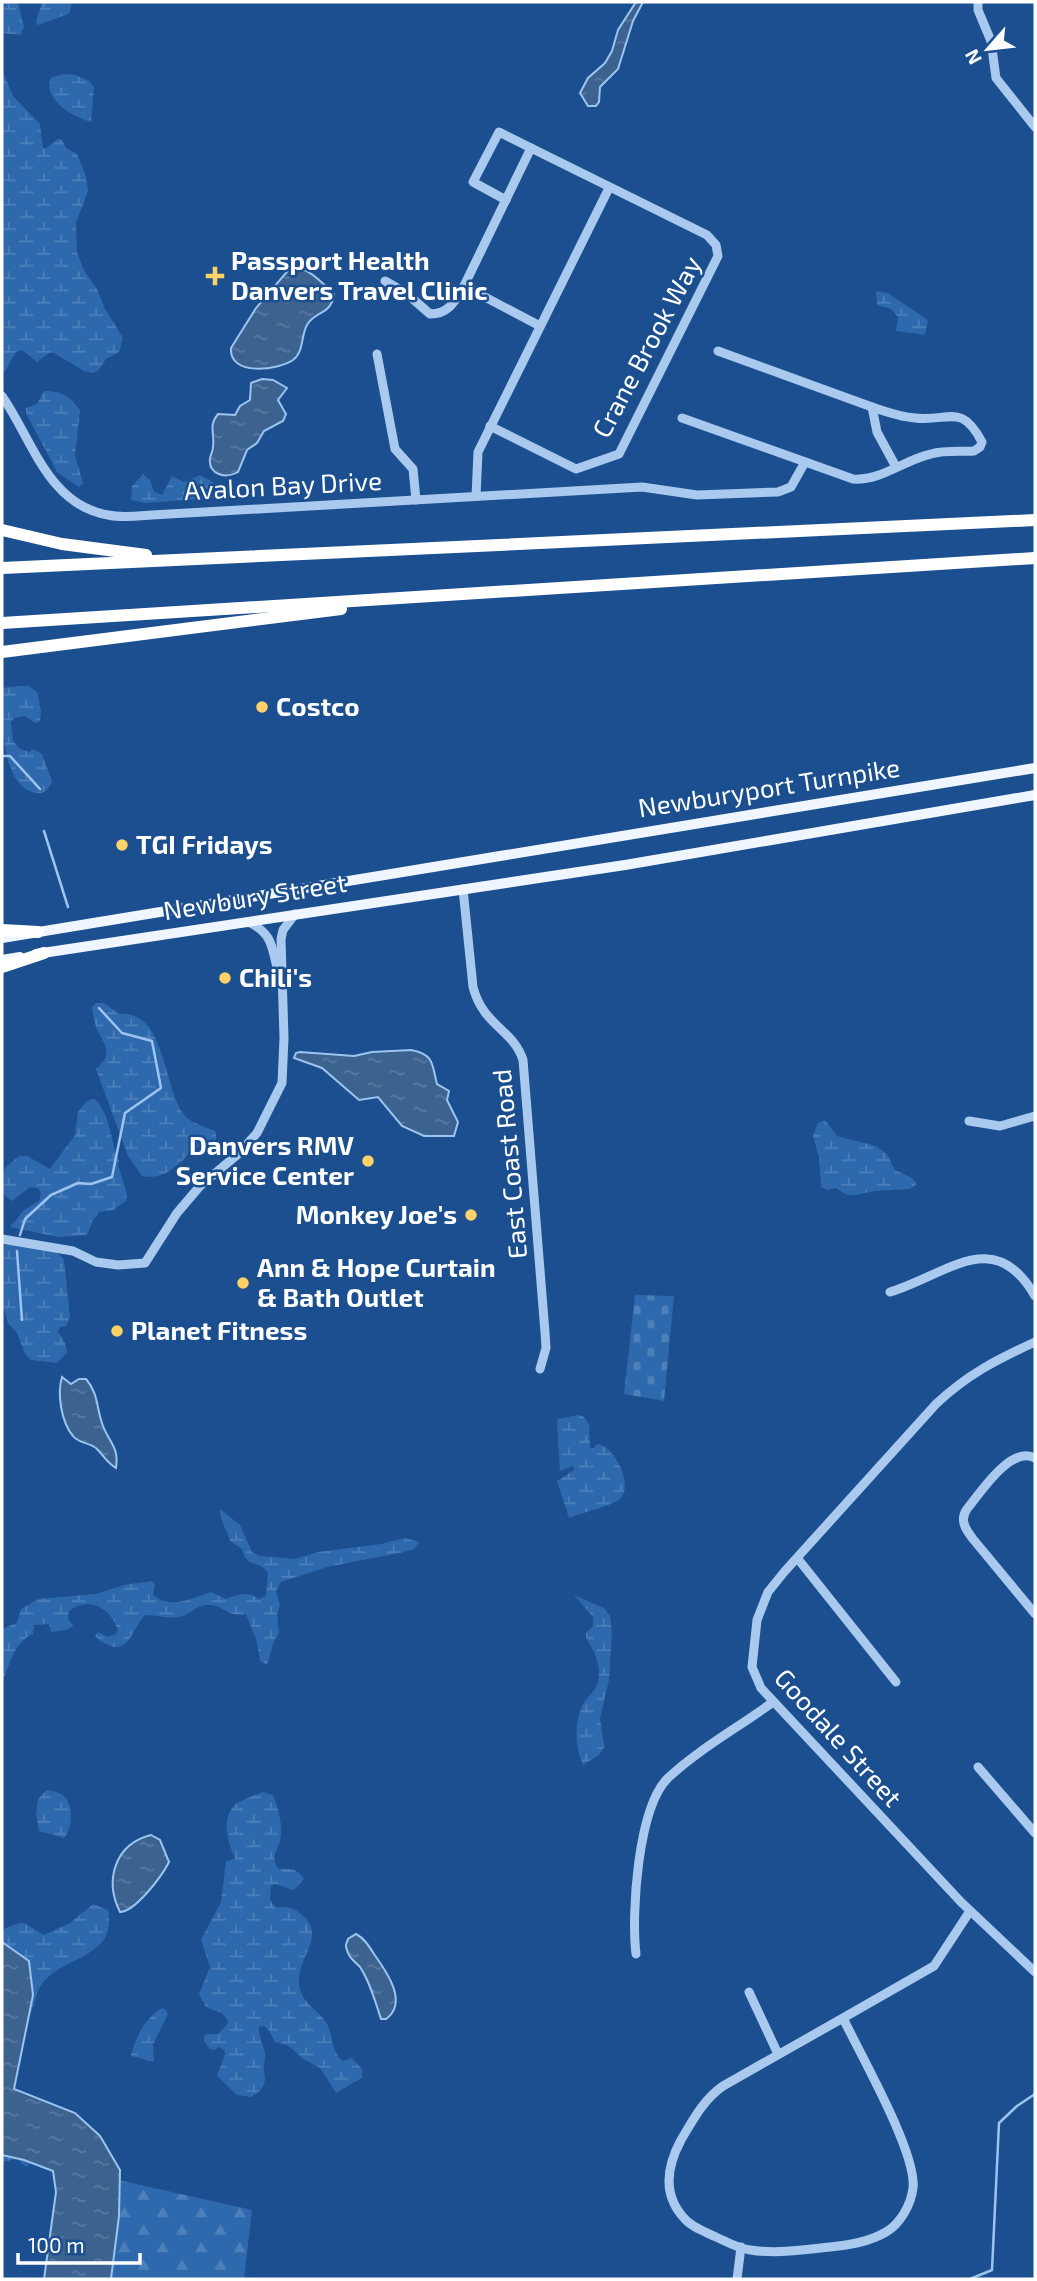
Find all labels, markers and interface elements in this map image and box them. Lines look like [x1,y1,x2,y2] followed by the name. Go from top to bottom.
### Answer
[953,14,1023,84] north arrow
[959,46,986,69] text: N
[231,244,487,305] place label: Passport Health Danvers Travel Clinic
[585,250,707,442] street label: Crane Brook Way
[205,266,225,286] marker: Passport Health Danvers Travel Clinic
[183,464,383,505] street label: Avalon Bay Drive
[276,690,360,721] place label: Costco
[254,699,270,715] marker: Costco
[636,751,902,823] street label: Newburyport Turnpike
[136,828,273,860] place label: TGI Fridays
[114,837,130,853] marker: TGI Fridays
[161,866,349,925] street label: Newbury Street
[239,961,312,992] place label: Chili's
[217,970,233,986] marker: Chili's
[485,1068,532,1260] street label: East Coast Road
[176,1129,354,1190] place label: Danvers RMV Service Center
[360,1153,376,1169] marker: Danvers RMV Service Center
[296,1198,457,1230] place label: Monkey Joe's
[463,1207,479,1223] marker: Monkey Joe's
[257,1251,496,1312] place label: Ann & Hope Curtain & Bath Outlet
[235,1275,251,1291] marker: Ann & Hope Curtain & Bath Outlet
[131,1314,307,1345] place label: Planet Fitness
[109,1323,125,1339] marker: Planet Fitness
[769,1662,909,1812] street label: Goodale Street
[18,2222,140,2266] scale bar
[28,2232,85,2257] text: 100 m

